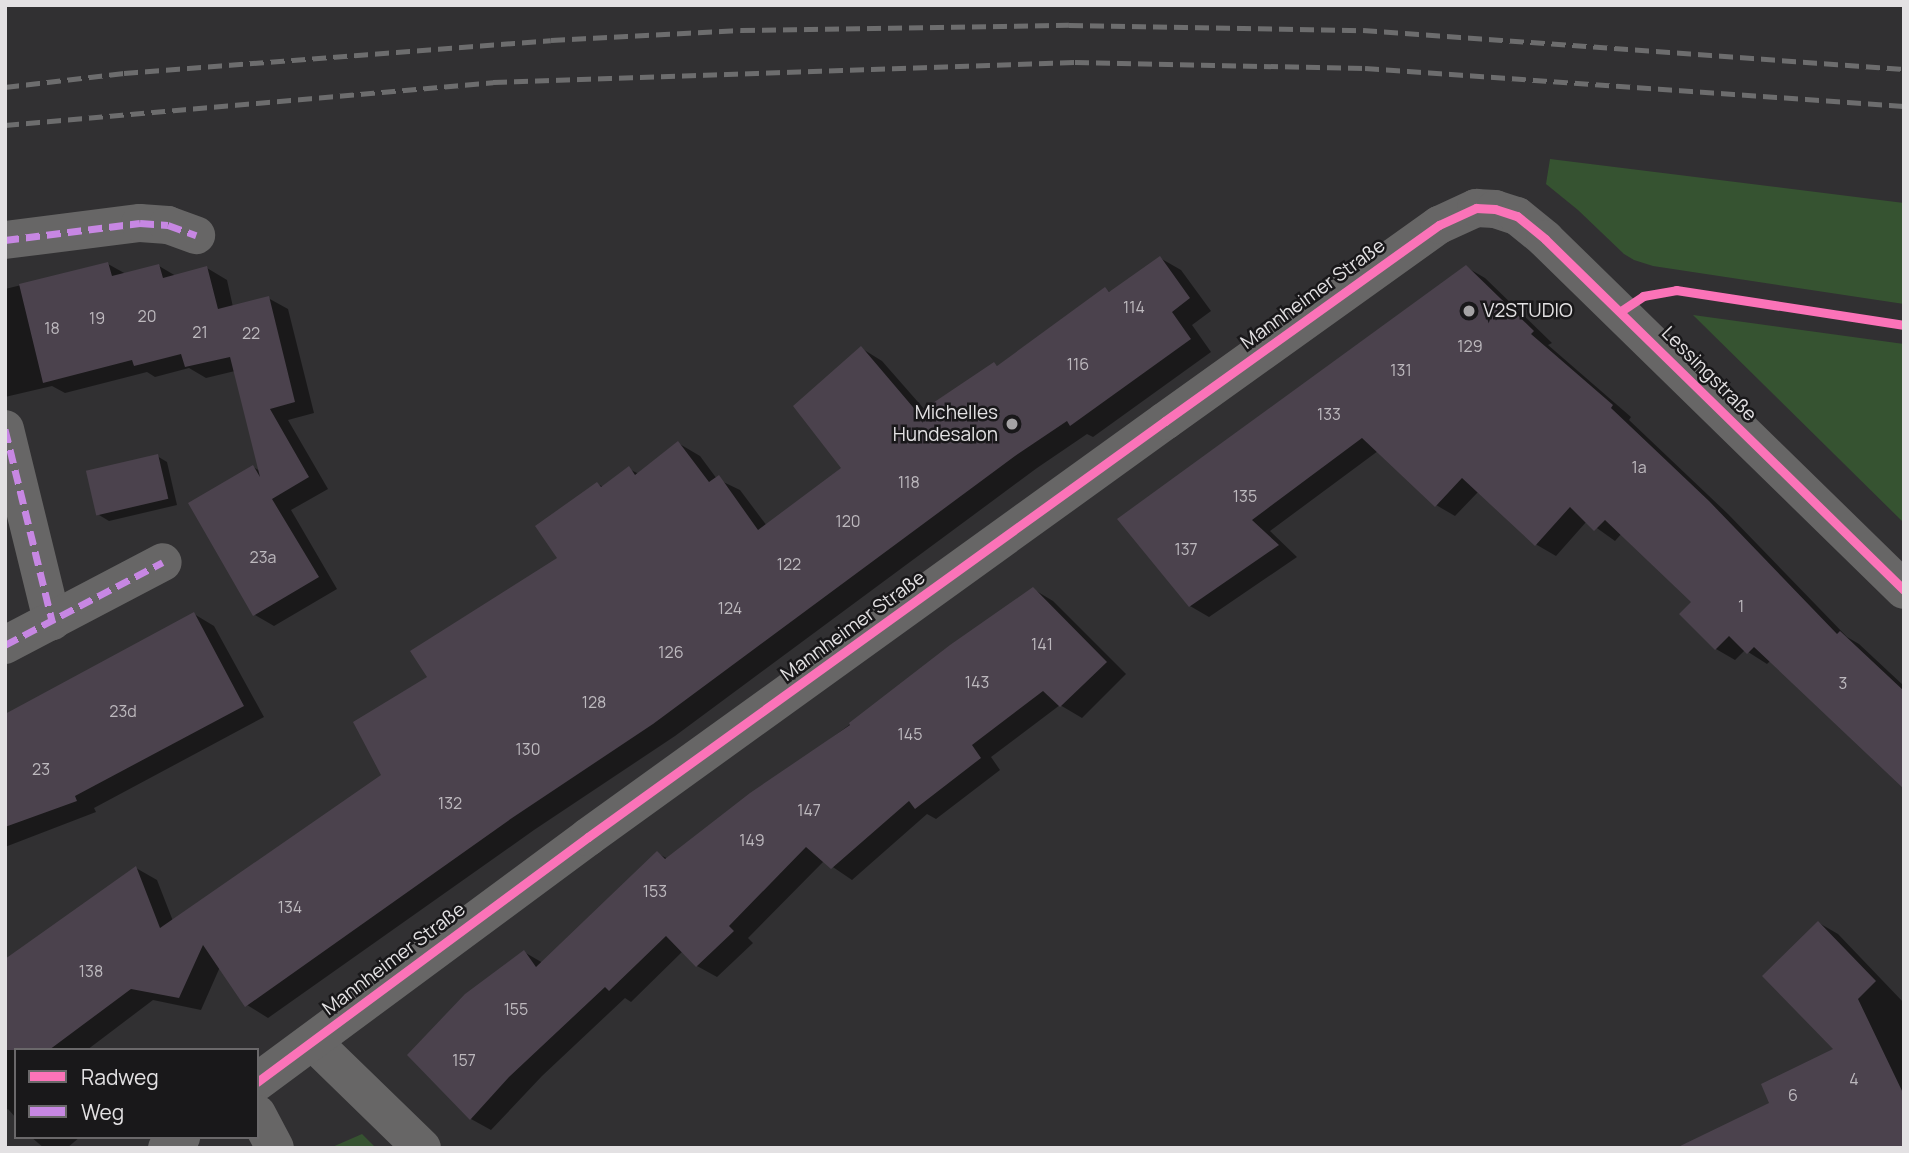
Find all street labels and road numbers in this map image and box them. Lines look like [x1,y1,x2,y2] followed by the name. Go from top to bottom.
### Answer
[1237,234,1389,354] street label: Mannheimer Straße
[1657,322,1761,426] street label: Lessingstraße
[777,566,929,686] street label: Mannheimer Straße
[318,898,470,1020] street label: Mannheimer Straße

